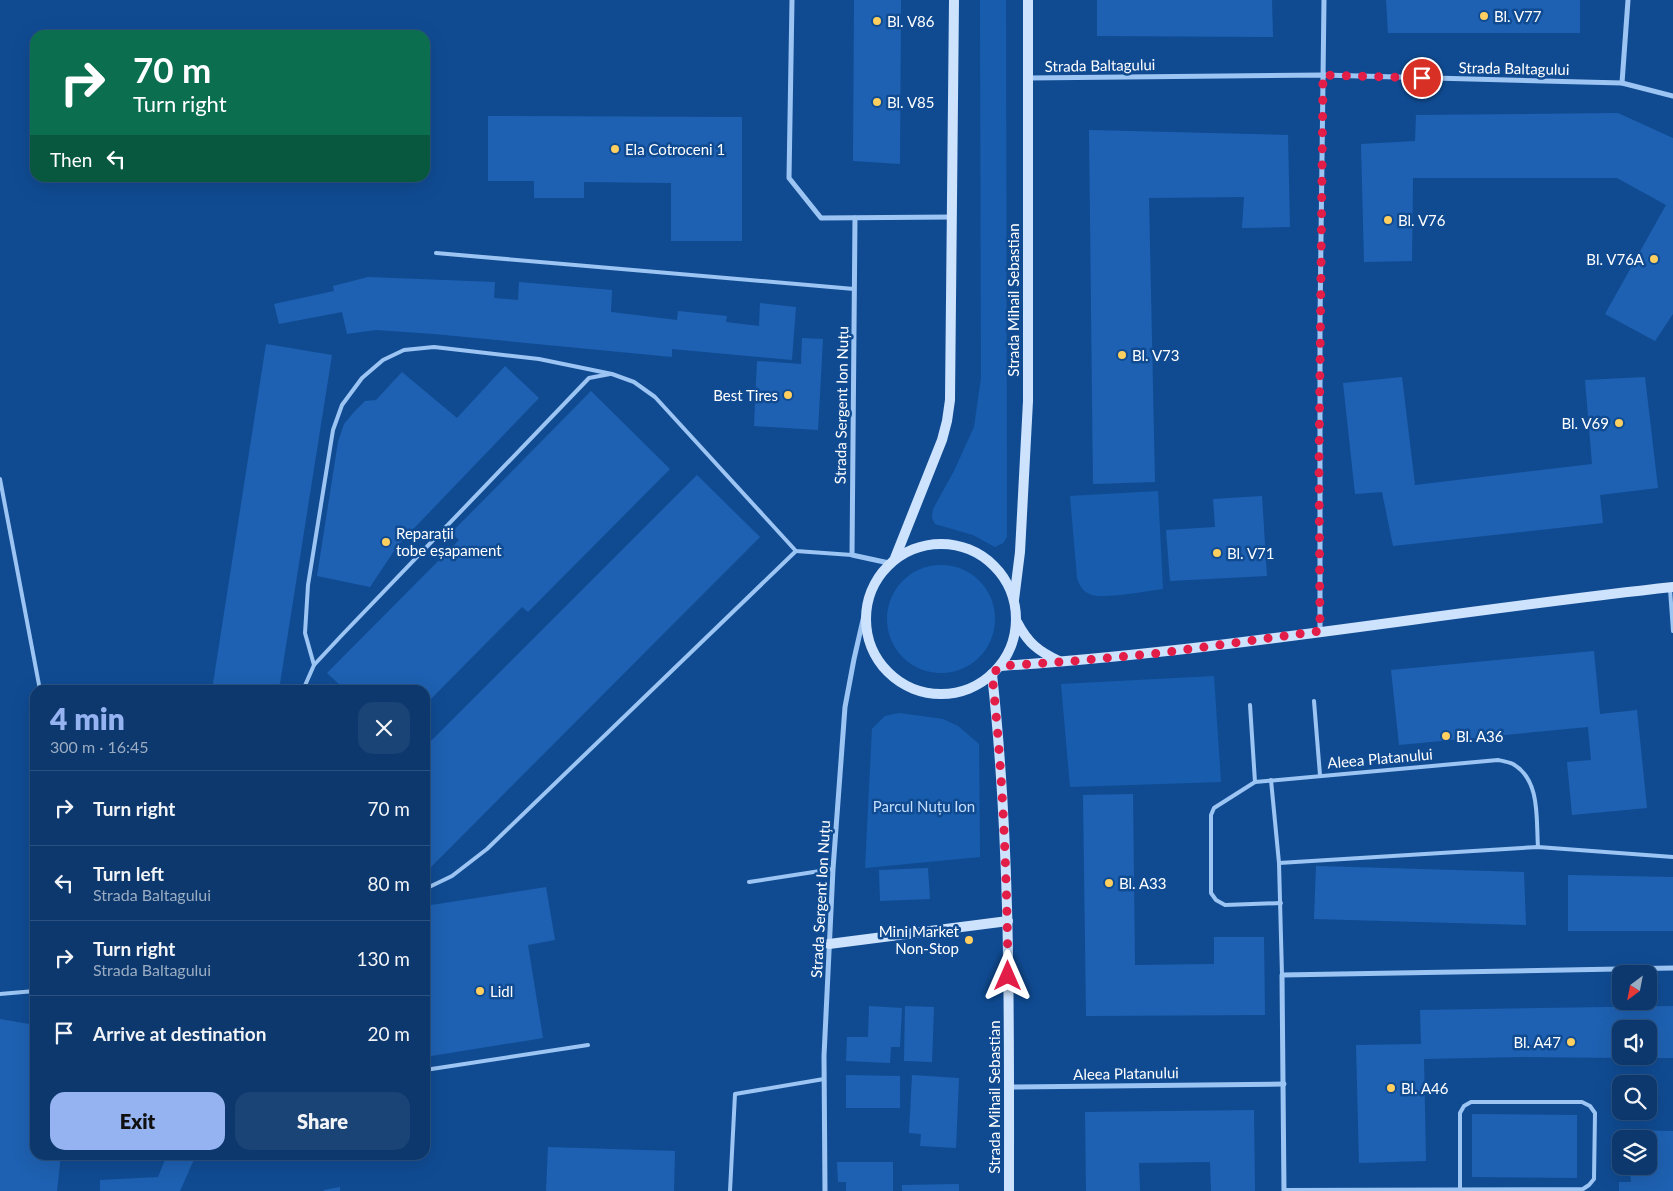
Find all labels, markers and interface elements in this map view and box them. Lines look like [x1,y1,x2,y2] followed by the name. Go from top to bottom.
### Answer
[1494,7,1542,25] place label: Bl. V77
[1478,10,1490,22] marker: Bl. V77
[887,12,935,30] place label: Bl. V86
[871,15,883,27] marker: Bl. V86
[133,48,211,90] text: 70 m
[50,50,115,115] icon: right
[1044,55,1156,75] street label: Strada Baltagului
[1401,57,1443,99] pin
[1458,58,1570,78] street label: Strada Baltagului
[1408,64,1436,92] icon: arrive
[133,90,227,117] text: Turn right
[887,93,934,111] place label: Bl. V85
[871,96,883,108] marker: Bl. V85
[625,140,725,158] place label: Ela Cotroceni 1
[609,143,621,155] marker: Ela Cotroceni 1
[102,145,130,173] icon: left
[50,148,92,171] text: Then
[1398,211,1446,229] place label: Bl. V76
[1382,214,1394,226] marker: Bl. V76
[1004,223,1022,377] street label: Strada Mihail Sebastian
[1586,250,1645,268] place label: Bl. V76A
[1648,253,1660,265] marker: Bl. V76A
[831,326,851,484] street label: Strada Sergent Ion Nuțu
[1132,346,1179,364] place label: Bl. V73
[1116,349,1128,361] marker: Bl. V73
[713,386,778,404] place label: Best Tires
[782,389,794,401] marker: Best Tires
[1562,414,1609,432] place label: Bl. V69
[1613,417,1625,429] marker: Bl. V69
[396,524,502,559] place label: Reparații tobe eșapament
[380,536,392,548] marker: Reparații tobe eșapament
[1227,544,1274,562] place label: Bl. V71
[1211,547,1223,559] marker: Bl. V71
[50,700,125,736] text: 4 min
[358,702,410,754] button: close
[1456,727,1504,745] place label: Bl. A36
[1440,730,1452,742] marker: Bl. A36
[50,737,149,756] text: 300 m · 16:45
[1327,744,1433,772] street label: Aleea Platanului
[50,794,78,822] icon: right
[93,797,175,820] text: Turn right
[367,797,410,820] text: 70 m
[873,797,975,815] park label: Parcul Nuțu Ion
[807,820,833,978] street label: Strada Sergent Ion Nuțu
[93,862,164,885] text: Turn left
[50,869,78,897] icon: left
[367,872,410,895] text: 80 m
[1119,874,1167,892] place label: Bl. A33
[1103,877,1115,889] marker: Bl. A33
[93,885,211,904] text: Strada Baltagului
[879,922,960,957] place label: Mini Market Non-Stop
[963,934,975,946] marker: Mini Market Non-Stop
[93,937,175,960] text: Turn right
[50,944,78,972] icon: right
[356,947,410,970] text: 130 m
[981,949,1033,1001] position arrow
[93,960,211,979] text: Strada Baltagului
[1612,965,1658,1010] north arrow
[1612,965,1657,1175] map controls
[490,982,513,1000] place label: Lidl
[474,985,486,997] marker: Lidl
[50,1019,78,1047] icon: arrive
[985,1020,1003,1174] street label: Strada Mihail Sebastian
[1612,1020,1657,1065] button: sound
[93,1022,266,1045] text: Arrive at destination
[367,1022,410,1045] text: 20 m
[1513,1033,1561,1051] place label: Bl. A47
[1565,1036,1577,1048] marker: Bl. A47
[1073,1063,1179,1083] street label: Aleea Platanului
[1612,1075,1657,1120] button: search
[1401,1079,1449,1097] place label: Bl. A46
[1385,1082,1397,1094] marker: Bl. A46
[50,1092,225,1150] button: Exit
[235,1092,410,1150] button: Share
[1612,1130,1657,1175] button: layers

